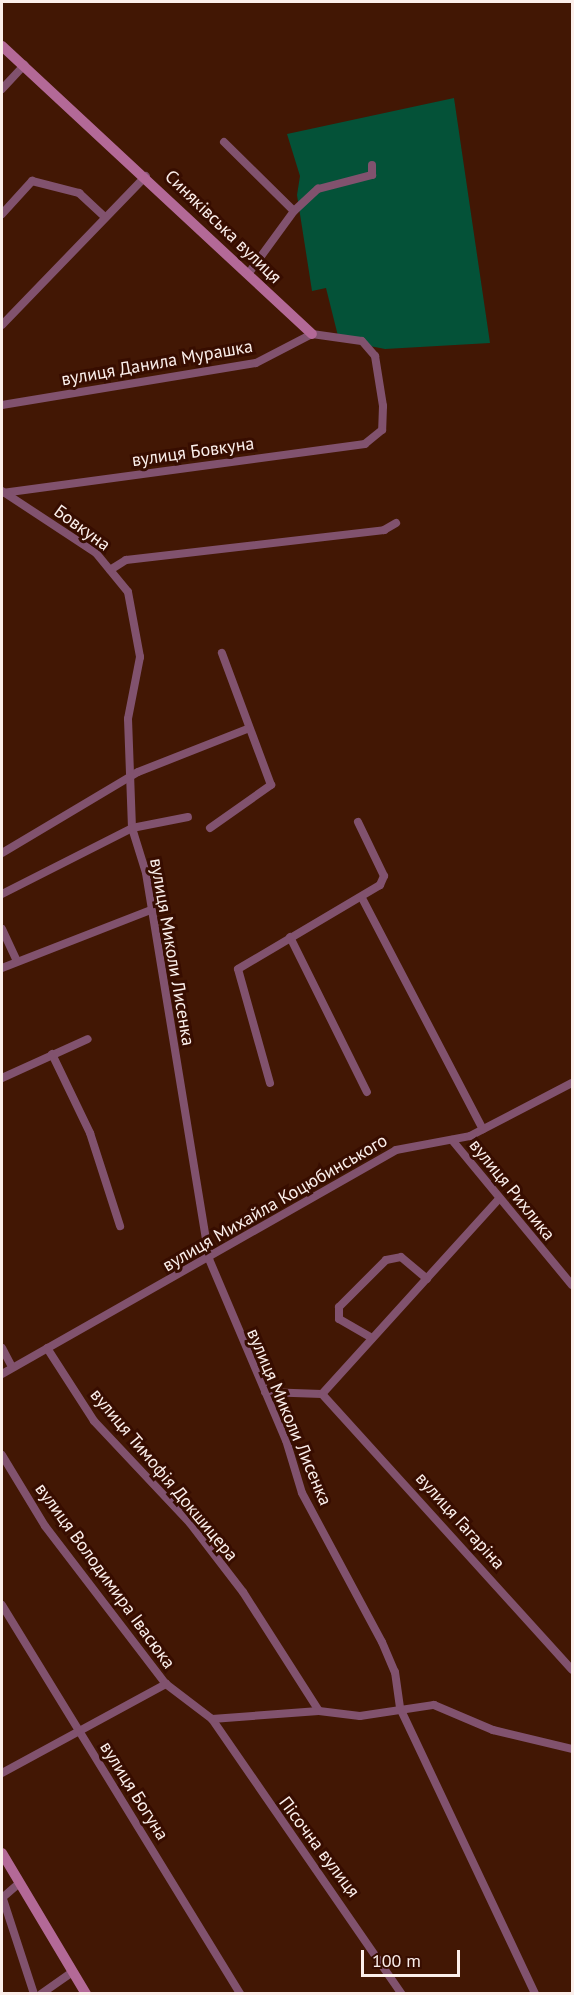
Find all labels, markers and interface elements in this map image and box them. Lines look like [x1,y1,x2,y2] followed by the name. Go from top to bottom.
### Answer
[160,166,286,288] street label: Синяківська вулиця
[59,335,255,391] street label: вулиця Данила Мурашка
[130,433,256,471] street label: вулиця Бовкуна
[50,500,114,556] street label: Бовкуна
[145,857,199,1047] street label: вулиця Миколи Лисенка
[159,1130,391,1276] street label: вулиця Михайла Коцюбинського
[465,1135,559,1245] street label: вулиця Рихлика
[242,1325,336,1509] street label: вулиця Миколи Лисенка
[85,1384,243,1566] street label: вулиця Тимофія Докшицера
[411,1468,509,1574] street label: вулиця Гагаріна
[30,1479,180,1673] street label: вулиця Володимира Івасюка
[95,1738,173,1844] street label: вулиця Богуна
[274,1792,364,1902] street label: Пісочна вулиця
[364,1938,463,1976] scale bar
[372,1949,421,1972] text: 100 m

